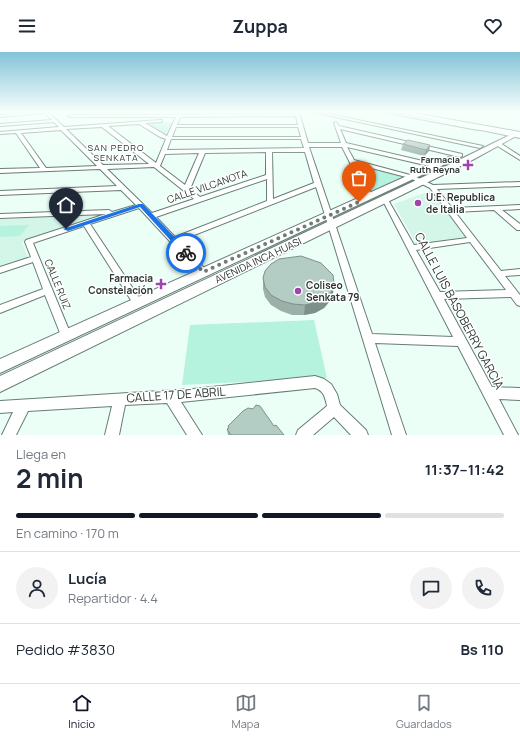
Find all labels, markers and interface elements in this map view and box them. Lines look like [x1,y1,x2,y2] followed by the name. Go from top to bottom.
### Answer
[232,14,288,38] text: Zuppa
[16,15,38,37] icon: menu
[482,15,504,37] icon: heart
[87,141,145,164] district label: SAN PEDRO SENKATA
[410,153,460,176] place label: Farmacia Ruth Reyna
[463,160,473,170] marker: Farmacia Ruth Reyna
[342,161,376,202] pin
[165,166,250,206] street label: CALLE VILCANOTA
[348,167,370,189] icon: bag
[49,188,83,229] pin
[426,190,495,216] place label: U.E. Republica de Italia
[55,194,77,216] icon: home
[413,198,423,208] marker: U.E. Republica de Italia
[411,229,508,393] street label: CALLE LUIS BASOBERRY GARCÍA
[166,233,206,273] courier
[212,234,304,286] street label: AVENIDA INCA HUASI
[175,242,197,264] icon: bike
[42,257,74,311] street label: CALLE RUIZ
[88,271,153,297] place label: Farmacia Constelación
[306,278,359,304] place label: Coliseo Senkata 79
[156,279,166,289] marker: Farmacia Constelación
[293,286,303,296] marker: Coliseo Senkata 79
[126,383,226,406] street label: CALLE 17 DE ABRIL
[16,445,66,463] text: Llega en
[425,459,504,480] text: 11:37–11:42
[16,460,84,496] text: 2 min
[16,524,119,542] text: En camino · 170 m
[16,567,58,609] button: person
[410,567,452,609] button: chat
[462,567,504,609] button: phone
[68,568,107,589] text: Lucía
[68,589,158,607] text: Repartidor · 4.4
[16,639,115,660] text: Pedido #3830
[460,639,504,660] text: Bs 110
[68,692,95,731] tab: Inicio
[232,692,260,731] tab: Mapa
[396,692,452,731] tab: Guardados

